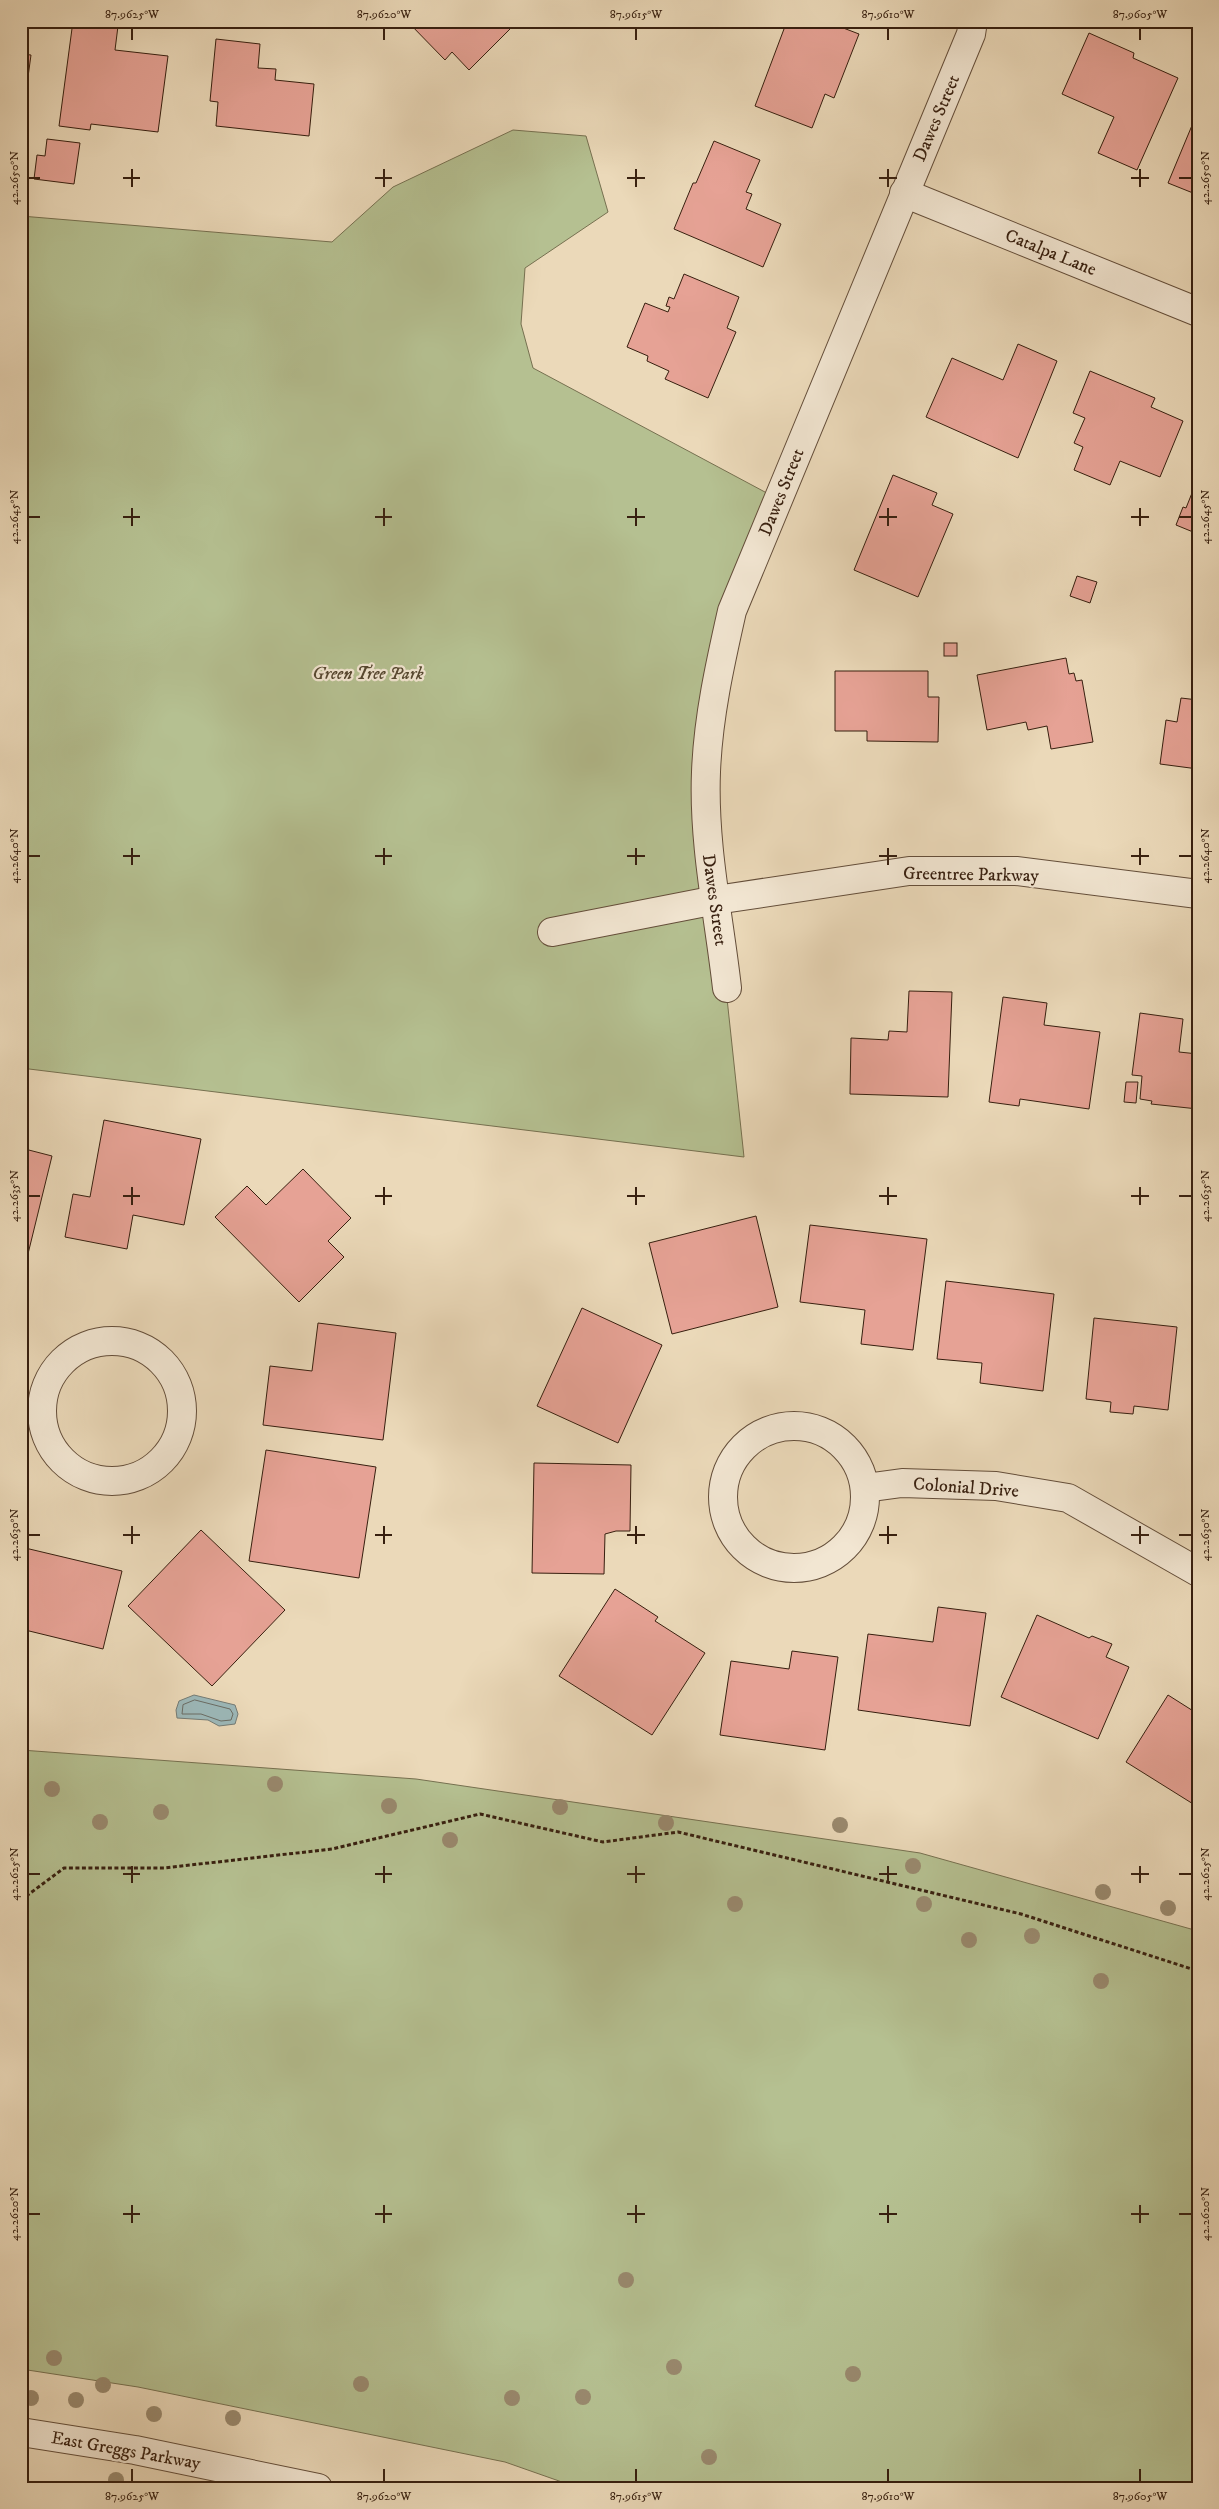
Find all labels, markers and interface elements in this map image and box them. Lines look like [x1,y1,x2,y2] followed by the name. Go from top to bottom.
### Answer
[105,7,160,22] text: 87.9625°W
[357,7,412,22] text: 87.9620°W
[610,7,663,22] text: 87.9615°W
[862,7,915,22] text: 87.9610°W
[1113,7,1168,22] text: 87.9605°W
[909,71,965,165] street label: Dawes Street
[7,151,22,205] text: 42.2650°N
[1198,151,1213,205] text: 42.2650°N
[1002,225,1099,281] street label: Catalpa Lane
[754,445,810,539] street label: Dawes Street
[7,490,22,544] text: 42.2645°N
[1198,490,1213,544] text: 42.2645°N
[312,663,424,685] park label: Green Tree Park
[7,828,22,884] text: 42.2640°N
[1198,828,1213,884] text: 42.2640°N
[697,853,731,948] street label: Dawes Street
[903,863,1040,887] street label: Greentree Parkway
[7,1170,22,1222] text: 42.2635°N
[1198,1170,1213,1222] text: 42.2635°N
[912,1473,1019,1503] street label: Colonial Drive
[7,1509,22,1561] text: 42.2630°N
[1198,1509,1213,1561] text: 42.2630°N
[7,1847,22,1901] text: 42.2625°N
[1198,1847,1213,1901] text: 42.2625°N
[7,2187,22,2241] text: 42.2620°N
[1198,2187,1213,2241] text: 42.2620°N
[49,2427,203,2475] street label: East Greggs Parkway
[105,2489,160,2504] text: 87.9625°W
[357,2489,412,2504] text: 87.9620°W
[610,2489,663,2504] text: 87.9615°W
[862,2489,915,2504] text: 87.9610°W
[1113,2489,1168,2504] text: 87.9605°W

